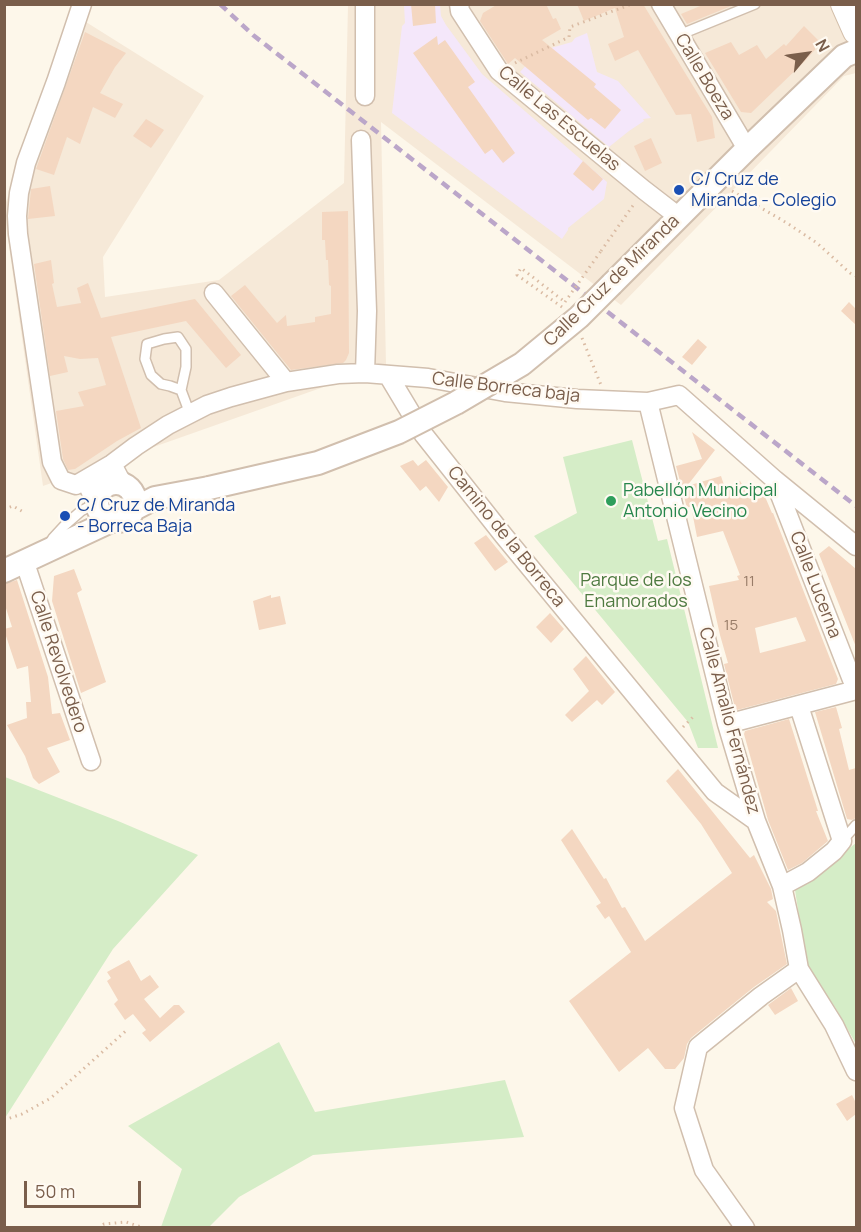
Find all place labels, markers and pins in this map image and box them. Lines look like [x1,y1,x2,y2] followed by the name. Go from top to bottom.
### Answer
[691,169,836,212] place label: C/ Cruz de Miranda - Colegio
[672,183,686,197] marker: C/ Cruz de Miranda - Colegio
[623,480,777,522] place label: Pabellón Municipal Antonio Vecino
[604,494,618,508] marker: Pabellón Municipal Antonio Vecino
[77,495,235,538] place label: C/ Cruz de Miranda - Borreca Baja
[58,509,72,523] marker: C/ Cruz de Miranda - Borreca Baja

